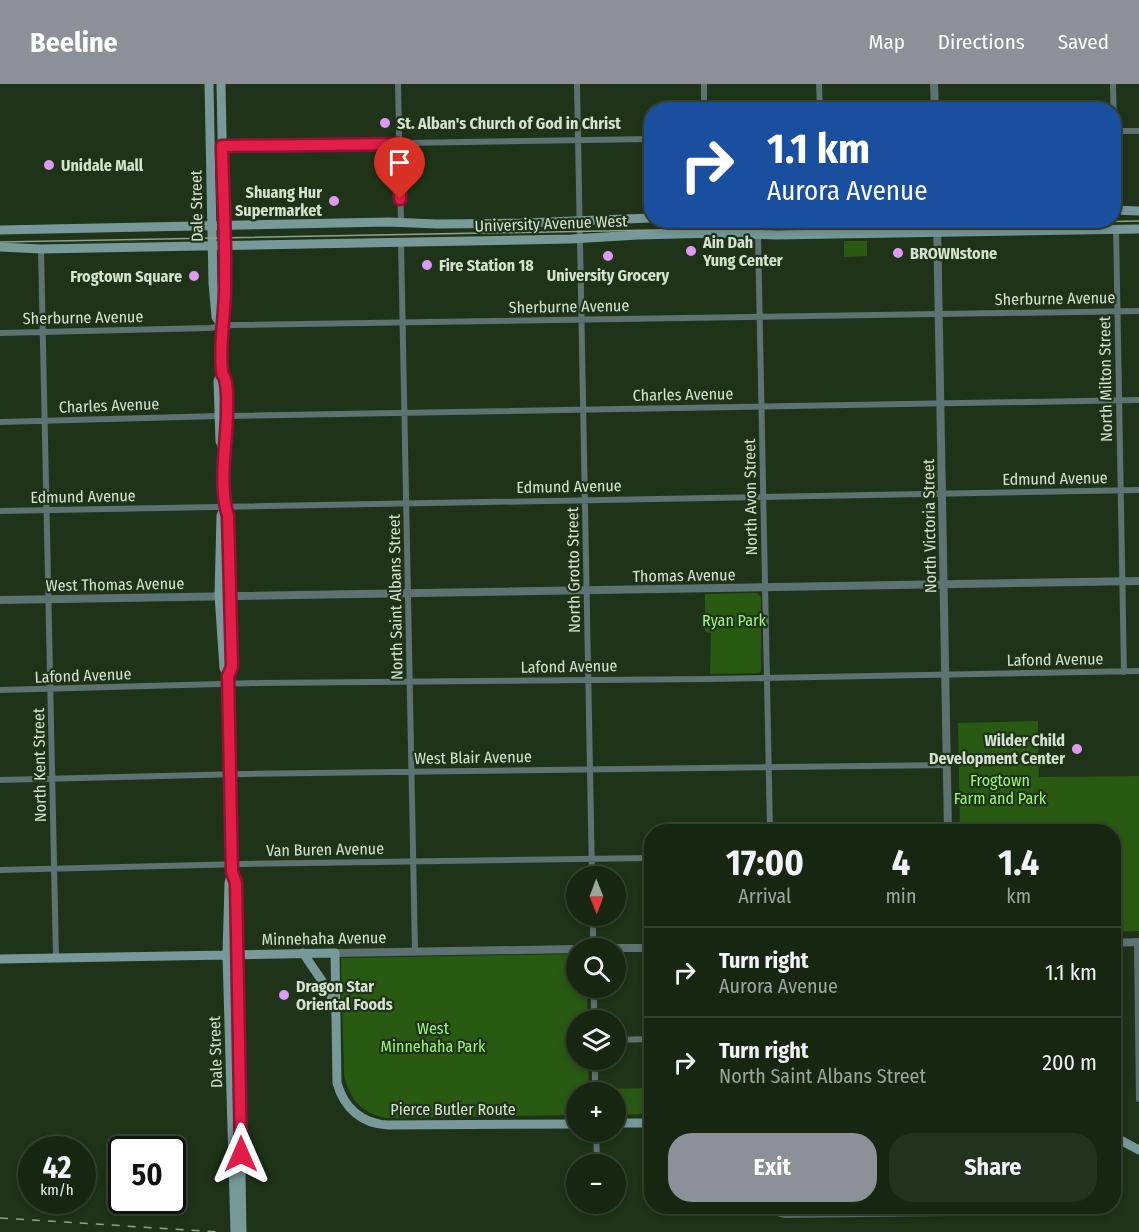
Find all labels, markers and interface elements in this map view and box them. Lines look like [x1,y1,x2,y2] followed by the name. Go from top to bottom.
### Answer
[30,26,118,59] text: Beeline
[868,29,905,55] text: Map
[938,29,1025,55] text: Directions
[1058,29,1109,55] text: Saved
[397,114,621,133] place label: St. Alban's Church of God in Christ
[378,116,392,130] marker: St. Alban's Church of God in Christ
[767,124,870,174] text: 1.1 km
[668,126,746,204] icon: right
[374,137,425,199] pin
[383,146,416,179] icon: arrive
[61,156,144,175] place label: Unidale Mall
[42,158,56,172] marker: Unidale Mall
[186,169,207,242] street label: Dale Street
[767,175,928,207] text: Aurora Avenue
[235,183,322,220] place label: Shuang Hur Supermarket
[327,194,341,208] marker: Shuang Hur Supermarket
[474,211,628,236] street label: University Avenue West
[702,233,783,270] place label: Ain Dah Yung Center
[684,244,698,258] marker: Ain Dah Yung Center
[910,244,997,263] place label: BROWNstone
[891,246,905,260] marker: BROWNstone
[601,249,615,263] marker: University Grocery
[439,256,534,275] place label: Fire Station 18
[420,258,434,272] marker: Fire Station 18
[547,266,670,285] place label: University Grocery
[70,267,182,286] place label: Frogtown Square
[187,269,201,283] marker: Frogtown Square
[995,288,1116,309] street label: Sherburne Avenue
[509,296,630,317] street label: Sherburne Avenue
[23,307,144,328] street label: Sherburne Avenue
[1095,315,1116,442] street label: North Milton Street
[633,384,734,405] street label: Charles Avenue
[58,394,160,417] street label: Charles Avenue
[740,438,761,555] street label: North Avon Street
[919,458,940,593] street label: North Victoria Street
[1002,468,1108,489] street label: Edmund Avenue
[516,476,622,497] street label: Edmund Avenue
[30,486,136,507] street label: Edmund Avenue
[563,506,584,633] street label: North Grotto Street
[385,513,406,680] street label: North Saint Albans Street
[632,565,736,586] street label: Thomas Avenue
[46,574,185,595] street label: West Thomas Avenue
[702,611,767,630] park label: Ryan Park
[1006,649,1104,670] street label: Lafond Avenue
[520,656,618,677] street label: Lafond Avenue
[34,664,132,687] street label: Lafond Avenue
[29,707,50,822] street label: North Kent Street
[929,731,1065,768] place label: Wilder Child Development Center
[1070,742,1084,756] marker: Wilder Child Development Center
[414,747,532,768] street label: West Blair Avenue
[954,771,1047,808] park label: Frogtown Farm and Park
[266,839,384,860] street label: Van Buren Avenue
[726,841,804,885] text: 17:00
[892,841,910,885] text: 4
[998,841,1039,885] text: 1.4
[566,866,626,926] north arrow
[566,866,626,1214] map controls
[738,884,791,908] text: Arrival
[885,884,916,908] text: min
[1006,884,1031,908] text: km
[262,928,387,949] street label: Minnehaha Avenue
[566,938,626,998] button: search
[719,947,808,974] text: Turn right
[668,956,701,989] icon: right
[1045,959,1097,986] text: 1.1 km
[719,974,838,998] text: Aurora Avenue
[296,977,393,1014] place label: Dragon Star Oriental Foods
[277,988,291,1002] marker: Dragon Star Oriental Foods
[566,1010,626,1070] button: layers
[205,1015,226,1088] street label: Dale Street
[381,1019,486,1056] park label: West Minnehaha Park
[719,1037,808,1064] text: Turn right
[668,1046,701,1079] icon: right
[1042,1049,1097,1076] text: 200 m
[719,1064,926,1088] text: North Saint Albans Street
[566,1082,626,1142] button: +
[390,1100,516,1119] street label: Pierce Butler Route
[209,1122,273,1186] position arrow
[668,1133,877,1202] button: Exit
[889,1133,1097,1202] button: Share
[108,1136,186,1214] speed limit sign: 50
[43,1150,71,1186] text: 42
[566,1154,626,1214] button: −
[40,1181,74,1199] text: km/h

